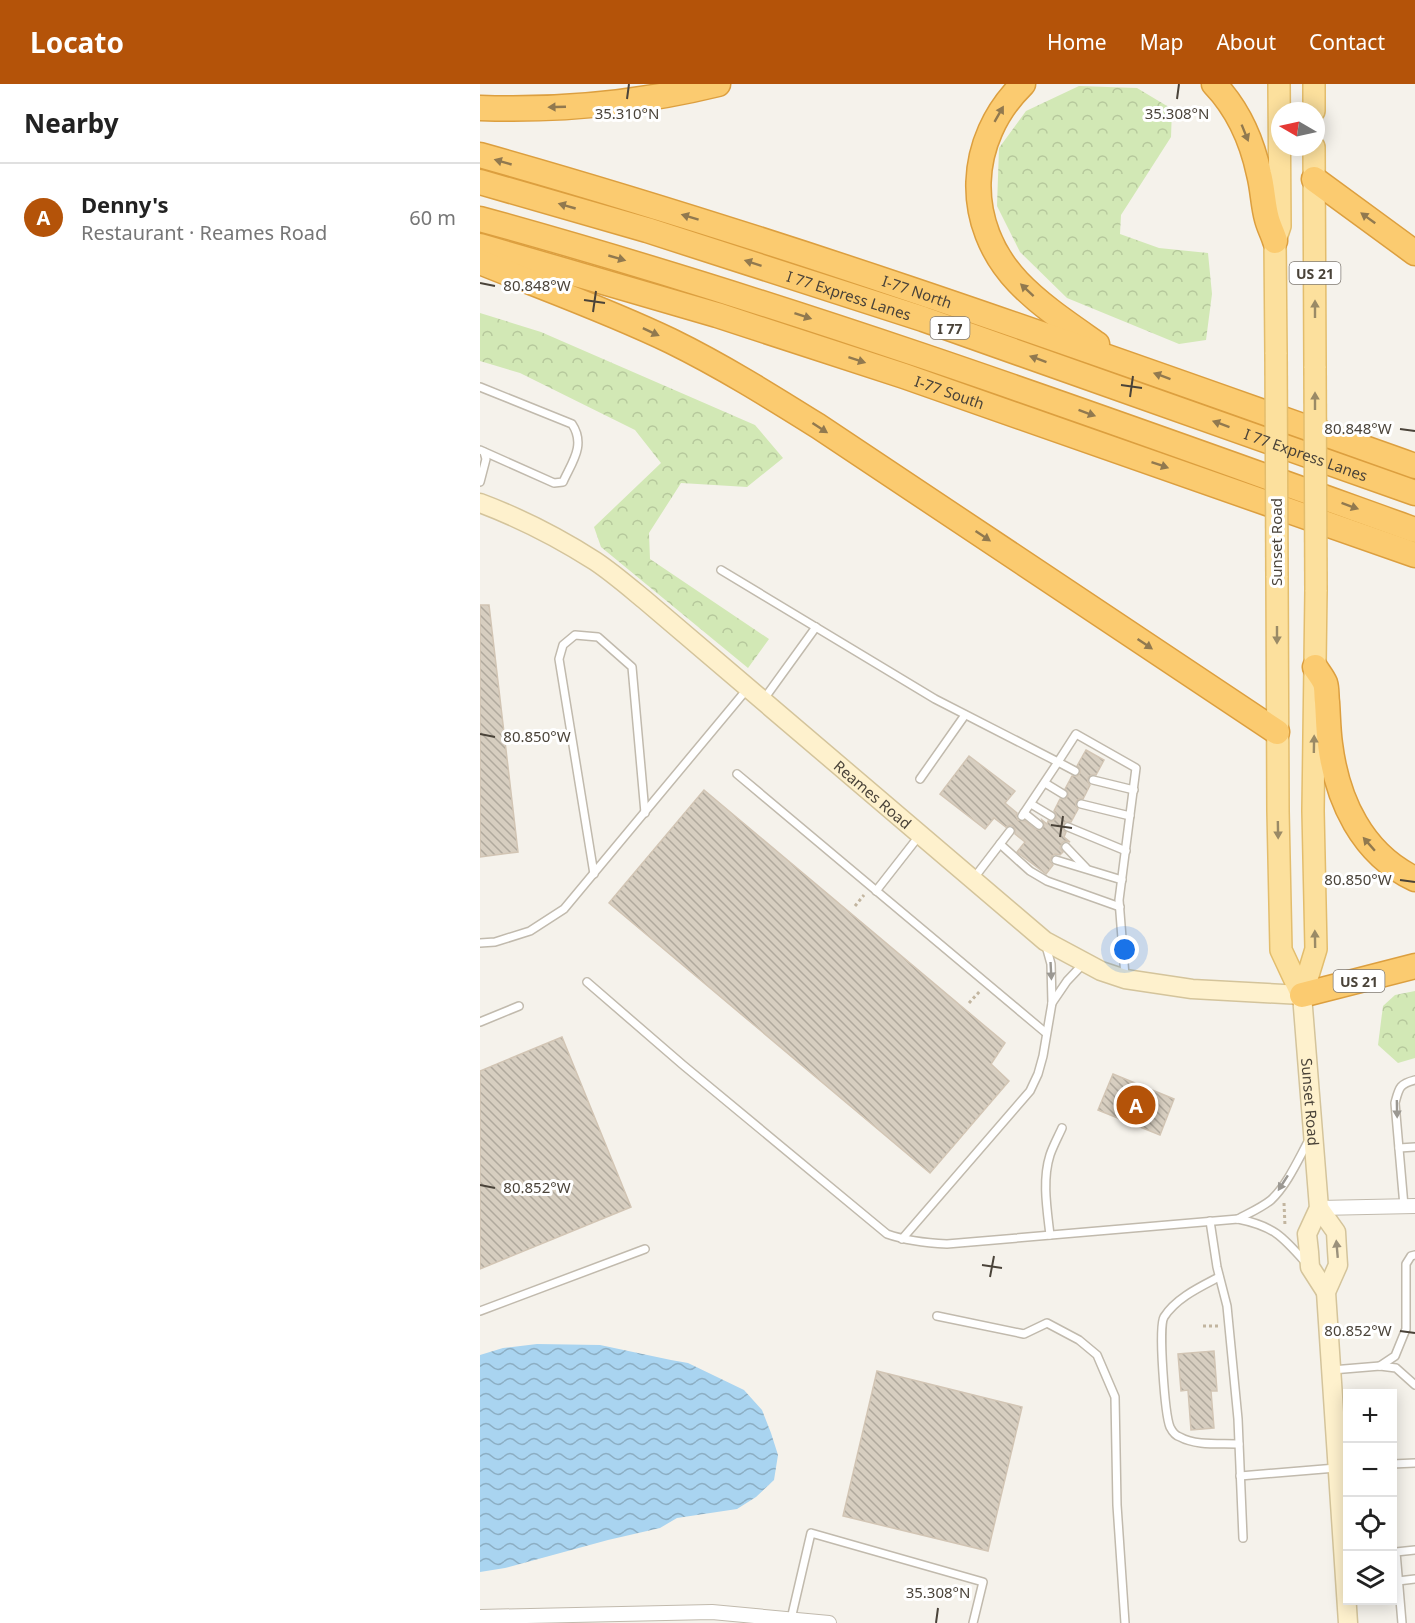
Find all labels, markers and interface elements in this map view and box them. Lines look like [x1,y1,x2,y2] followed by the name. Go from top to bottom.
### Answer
[30,23,124,61] text: Locato
[1047,28,1107,56] text: Home
[1140,28,1183,56] text: Map
[1216,28,1276,56] text: About
[1309,28,1385,56] text: Contact
[547,102,566,112] one-way arrow
[1271,102,1325,156] north arrow
[595,103,659,123] text: 35.310°N
[1145,103,1209,123] text: 35.308°N
[24,105,119,141] text: Nearby
[993,106,1004,122] one-way arrow
[1240,124,1250,142] one-way arrow
[494,157,512,166] one-way arrow
[81,189,169,219] text: Denny's
[558,201,576,210] one-way arrow
[37,204,50,231] text: A
[409,204,456,231] text: 60 m
[681,212,699,221] one-way arrow
[1360,212,1376,224] one-way arrow
[81,219,327,246] text: Restaurant · Reames Road
[608,254,626,264] one-way arrow
[744,258,762,268] one-way arrow
[1290,262,1340,284] road number: US 21
[784,266,914,325] street label: I 77 Express Lanes
[880,270,955,313] street label: I-77 North
[503,275,571,295] text: 80.848°W
[1020,284,1035,297] one-way arrow
[1310,300,1320,319] one-way arrow
[794,312,812,321] one-way arrow
[930,317,970,339] road number: I 77
[642,327,659,336] one-way arrow
[1029,353,1047,363] one-way arrow
[848,356,866,366] one-way arrow
[912,371,987,413] street label: I-77 South
[1153,371,1171,381] one-way arrow
[1310,392,1320,411] one-way arrow
[1078,408,1096,418] one-way arrow
[1324,418,1392,438] text: 80.848°W
[1212,419,1230,429] one-way arrow
[812,422,828,434] one-way arrow
[1242,423,1370,485] street label: I 77 Express Lanes
[1151,461,1169,471] one-way arrow
[1266,498,1286,586] street label: Sunset Road
[1341,502,1359,512] one-way arrow
[974,530,990,542] one-way arrow
[1272,625,1282,644] one-way arrow
[1137,638,1153,649] one-way arrow
[503,726,571,746] text: 80.850°W
[1309,734,1319,753] one-way arrow
[830,756,916,833] street label: Reames Road
[1273,820,1283,839] one-way arrow
[1363,837,1376,852] one-way arrow
[1324,869,1392,889] text: 80.850°W
[1311,929,1320,948] one-way arrow
[1110,935,1139,964] your location
[1046,962,1055,981] one-way arrow
[1334,970,1384,992] road number: US 21
[1297,1057,1324,1146] street label: Sunset Road
[1116,1082,1156,1128] pin: A
[1392,1099,1401,1118] one-way arrow
[1278,1175,1289,1191] one-way arrow
[503,1177,571,1197] text: 80.852°W
[1332,1240,1342,1259] one-way arrow
[1324,1320,1392,1340] text: 80.852°W
[1343,1389,1397,1605] map controls
[1343,1389,1397,1443] button: +
[1343,1443,1397,1497] button: −
[1343,1497,1397,1551] button: locate
[1343,1551,1397,1605] button: layers
[906,1582,970,1602] text: 35.308°N

